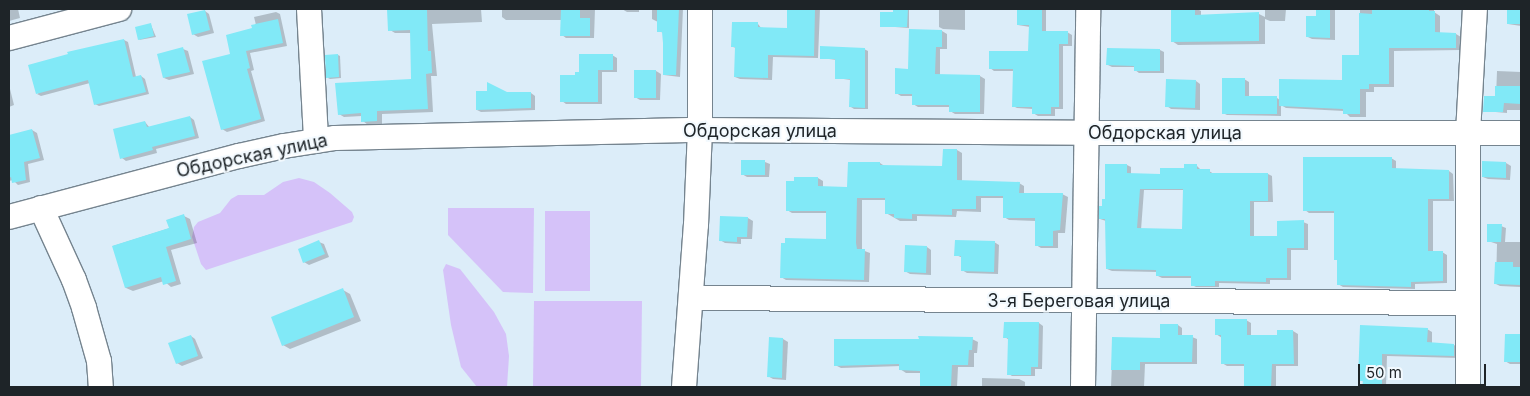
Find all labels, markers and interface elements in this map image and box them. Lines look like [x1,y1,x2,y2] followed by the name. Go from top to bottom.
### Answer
[683,120,837,142] street label: Обдорская улица
[1088,122,1242,144] street label: Обдорская улица
[174,129,330,183] street label: Обдорская улица
[988,290,1170,312] street label: 3-я Береговая улица
[1360,354,1488,386] scale bar
[1366,363,1402,382] text: 50 m

